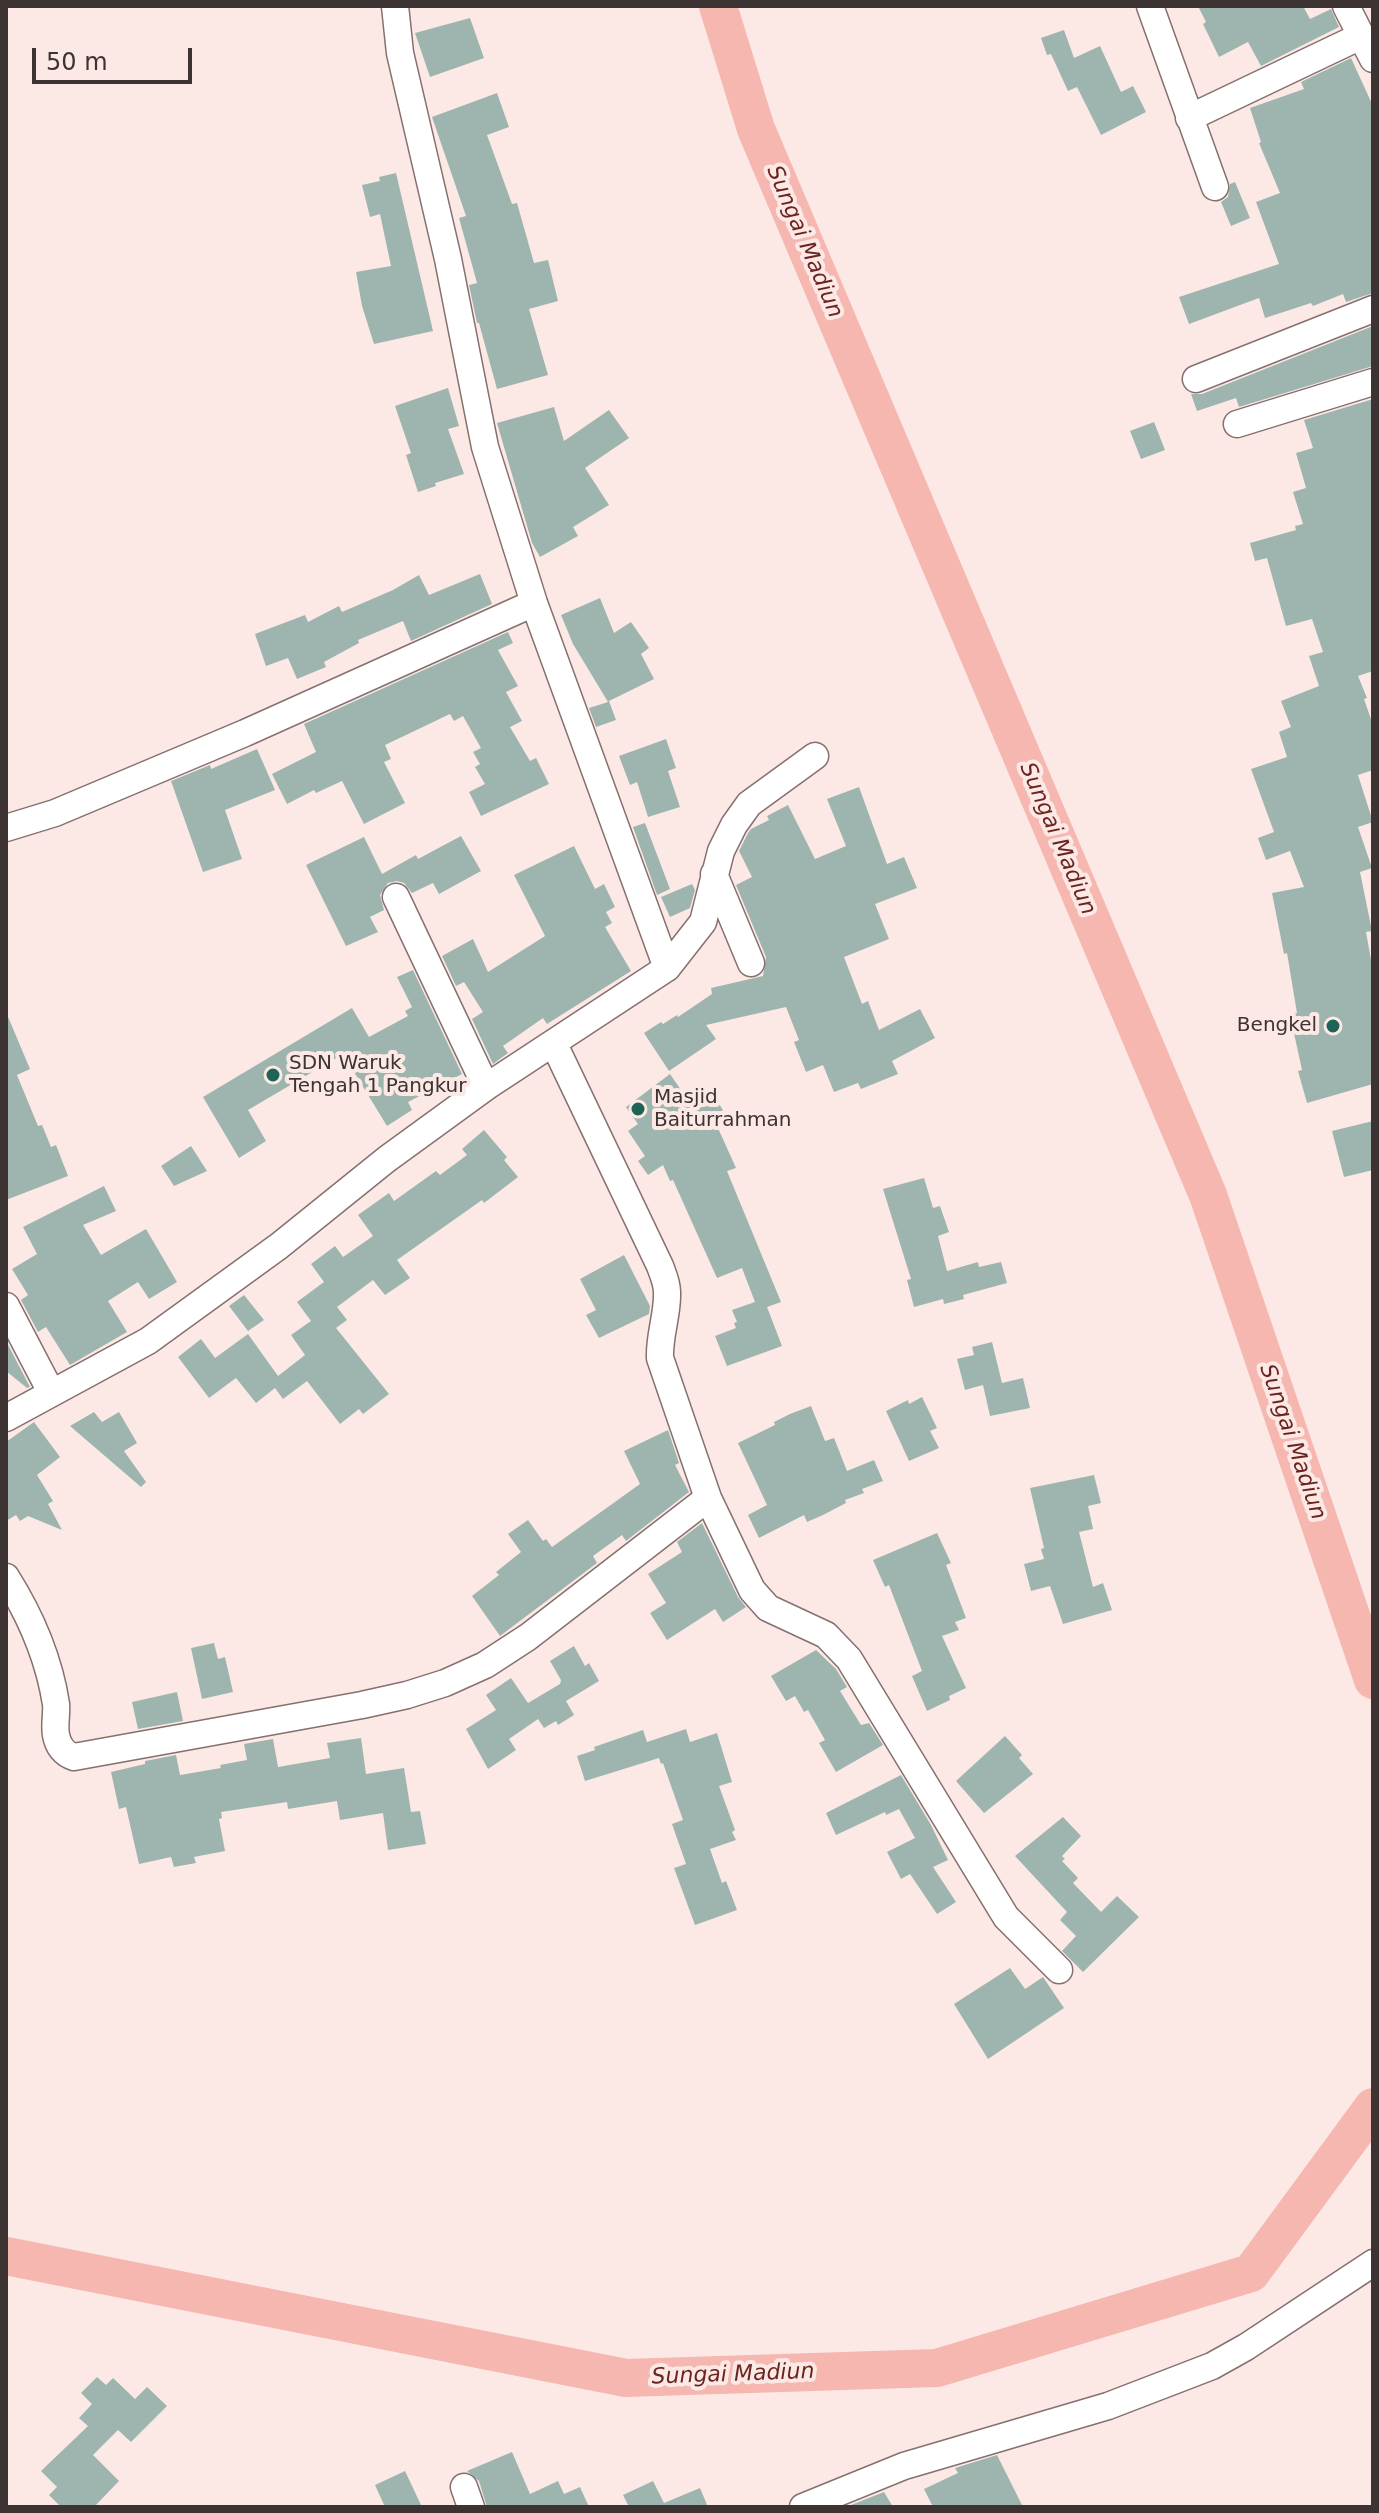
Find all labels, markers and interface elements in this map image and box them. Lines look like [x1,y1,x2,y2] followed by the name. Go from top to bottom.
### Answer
[36,32,196,82] scale bar
[46,48,108,76] text: 50 m
[760,162,848,322] water label: Sungai Madiun
[1013,759,1101,919] water label: Sungai Madiun
[1237,1014,1317,1038] place label: Bengkel
[1324,1017,1342,1035] marker: Bengkel
[289,1052,467,1099] place label: SDN Waruk Tengah 1 Pangkur
[264,1066,282,1084] marker: SDN Waruk Tengah 1 Pangkur
[654,1086,791,1133] place label: Masjid Baiturrahman
[629,1100,647,1118] marker: Masjid Baiturrahman
[1253,1361,1331,1523] water label: Sungai Madiun
[651,2359,815,2391] water label: Sungai Madiun

